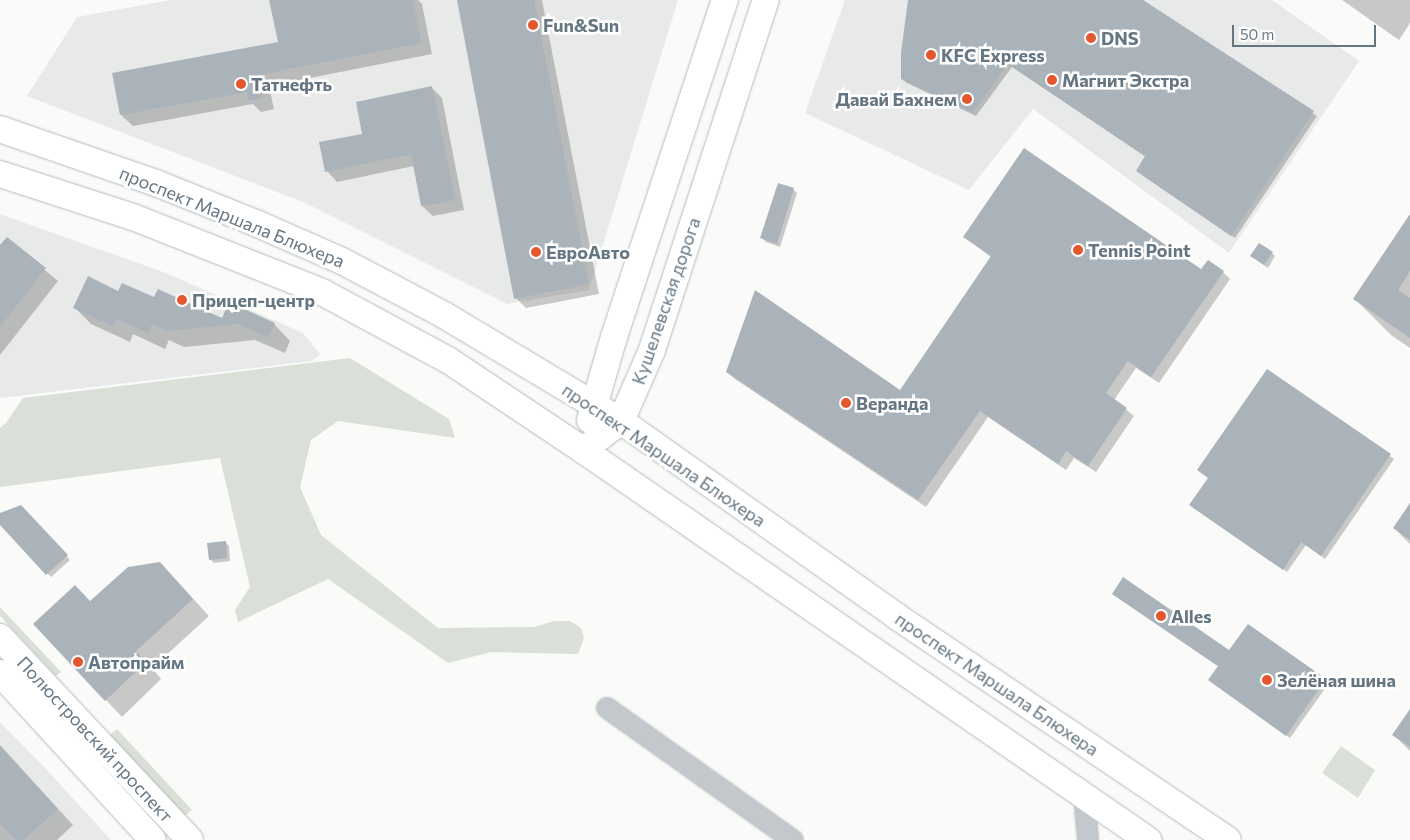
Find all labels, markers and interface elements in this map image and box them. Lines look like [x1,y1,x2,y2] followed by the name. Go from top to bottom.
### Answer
[543,14,619,36] place label: Fun&Sun
[1235,15,1379,47] scale bar
[527,19,539,31] marker: Fun&Sun
[1240,25,1274,43] text: 50 m
[1101,27,1139,49] place label: DNS
[1085,32,1097,44] marker: DNS
[941,44,1045,66] place label: KFC Express
[925,49,937,61] marker: KFC Express
[1062,69,1189,91] place label: Магнит Экстра
[251,73,332,95] place label: Татнефть
[1046,74,1058,86] marker: Магнит Экстра
[235,78,247,90] marker: Татнефть
[835,88,957,110] place label: Давай Бахнем
[961,93,973,105] marker: Давай Бахнем
[116,162,348,272] street label: проспект Маршала Блюхера
[627,215,705,387] street label: Кушелевская дорога
[1088,239,1191,261] place label: Tennis Point
[546,241,630,263] place label: ЕвроАвто
[1072,244,1084,256] marker: Tennis Point
[530,246,542,258] marker: ЕвроАвто
[192,289,315,311] place label: Прицеп-центр
[176,294,188,306] marker: Прицеп-центр
[558,379,770,531] street label: проспект Маршала Блюхера
[856,392,928,414] place label: Веранда
[840,397,852,409] marker: Веранда
[1171,605,1212,627] place label: Alles
[891,608,1103,760] street label: проспект Маршала Блюхера
[1155,610,1167,622] marker: Alles
[88,651,184,673] place label: Автопрайм
[13,652,177,826] street label: Полюстровский проспект
[72,656,84,668] marker: Автопрайм
[1277,669,1396,691] place label: Зелёная шина
[1261,674,1273,686] marker: Зелёная шина

